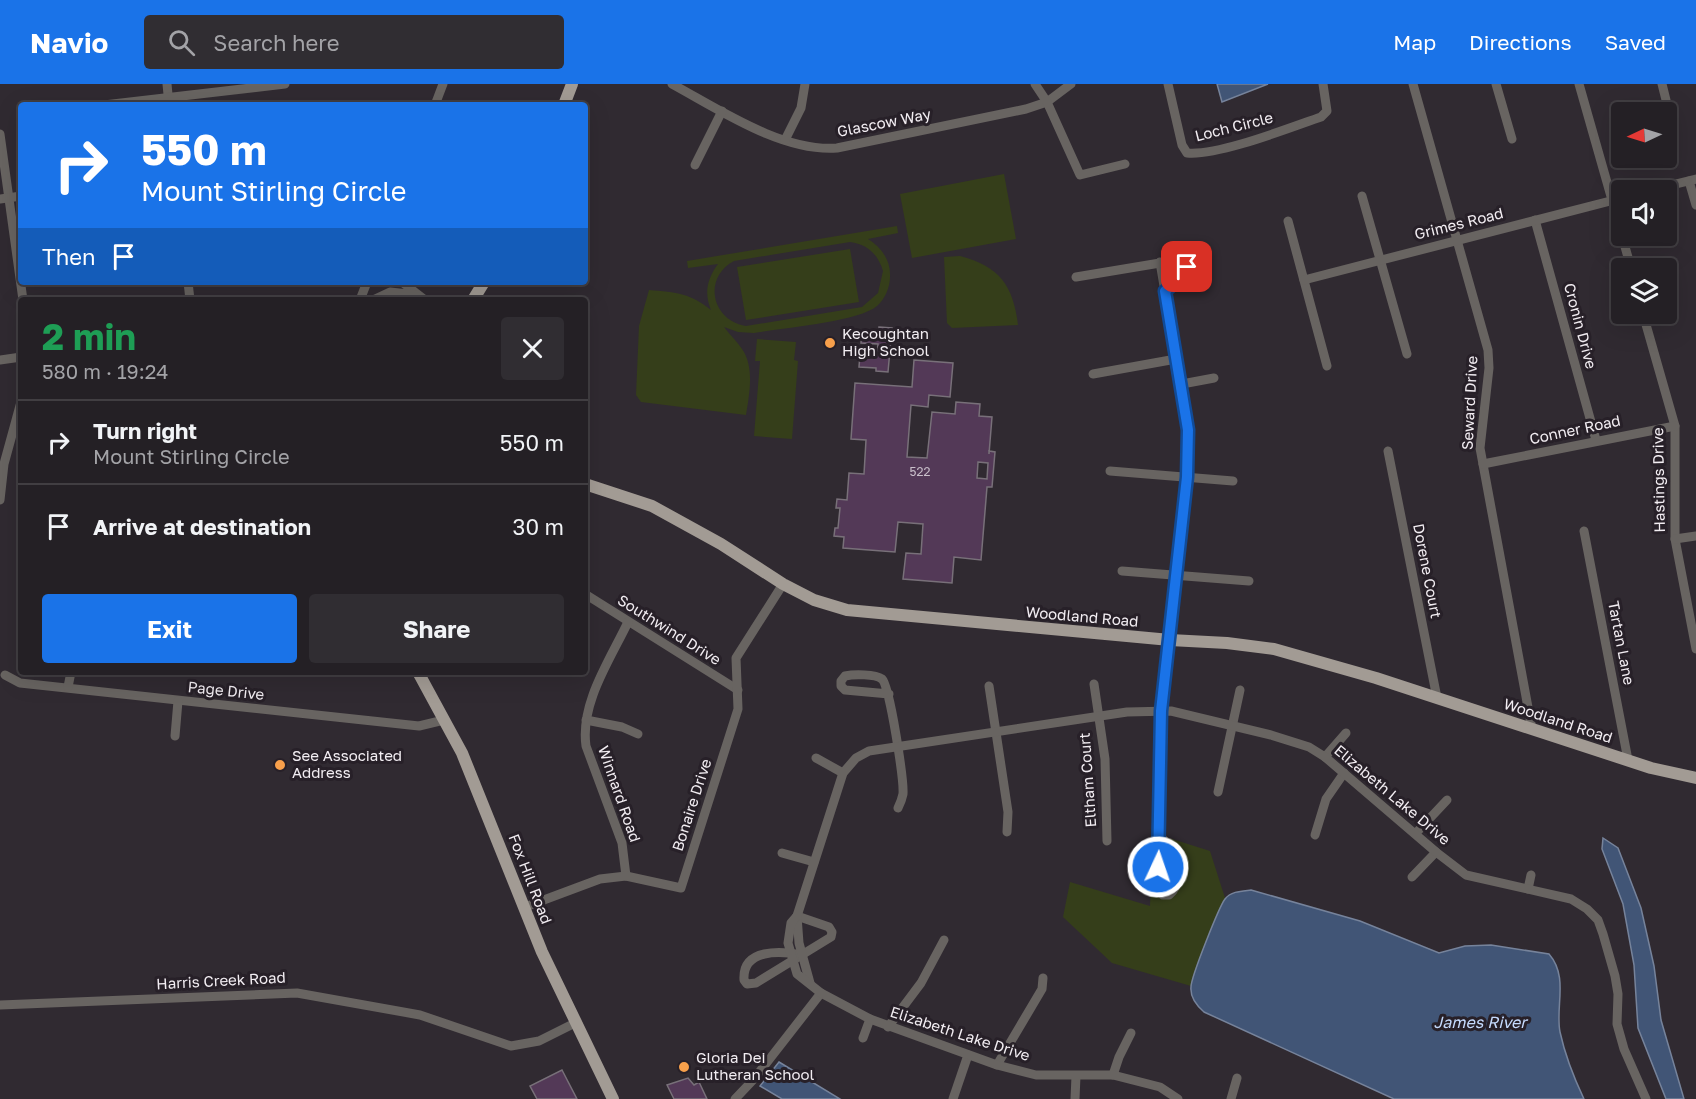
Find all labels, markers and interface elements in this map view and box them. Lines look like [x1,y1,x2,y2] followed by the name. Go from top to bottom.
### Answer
[144,15,564,69] search box
[30,26,108,59] text: Navio
[165,26,198,59] icon: search
[213,29,339,56] text: Search here
[1393,29,1436,55] text: Map
[1469,29,1572,55] text: Directions
[1605,29,1666,55] text: Saved
[1611,102,1677,168] north arrow
[1611,102,1677,324] map controls
[835,104,933,140] street label: Glascow Way
[1193,108,1275,144] street label: Loch Circle
[141,124,267,174] text: 550 m
[42,126,120,204] icon: right
[141,175,406,207] text: Mount Stirling Circle
[1611,180,1677,246] button: sound
[1412,203,1505,243] street label: Grimes Road
[107,240,140,273] icon: arrive
[1161,241,1212,292] pin
[42,243,95,270] text: Then
[1170,250,1203,283] icon: arrive
[1611,258,1677,324] button: layers
[1561,281,1601,371] street label: Cronin Drive
[42,315,136,358] text: 2 min
[501,317,564,380] button: close
[842,324,930,359] place label: Kecoughtan High School
[823,336,837,350] marker: Kecoughtan High School
[1458,355,1480,451] street label: Seward Drive
[42,359,169,383] text: 580 m · 19:24
[1528,411,1622,447] street label: Conner Road
[93,417,197,444] text: Turn right
[42,426,75,459] icon: right
[1648,427,1668,533] street label: Hastings Drive
[500,429,564,456] text: 550 m
[93,444,290,468] text: Mount Stirling Circle
[910,464,930,479] house number: 522
[42,510,75,543] icon: arrive
[93,513,311,540] text: Arrive at destination
[513,513,564,540] text: 30 m
[1410,522,1446,620] street label: Dorene Court
[615,590,725,668] street label: Southwind Drive
[42,594,297,663] button: Exit
[309,594,564,663] button: Share
[1605,599,1639,687] street label: Tartan Lane
[1025,602,1139,630] street label: Woodland Road
[187,677,266,703] street label: Page Drive
[1502,694,1615,746] street label: Woodland Road
[1075,732,1099,828] street label: Eltham Court
[1331,740,1455,848] street label: Elizabeth Lake Drive
[595,743,645,844] street label: Winnard Road
[292,746,402,781] place label: See Associated Address
[668,756,715,853] street label: Bonaire Drive
[273,758,287,772] marker: See Associated Address
[506,831,556,926] street label: Fox Hill Road
[1126,835,1190,899] position arrow
[156,968,286,992] street label: Harris Creek Road
[888,1002,1033,1064] street label: Elizabeth Lake Drive
[1433,1012,1529,1032] water label: James River
[696,1048,814,1083] place label: Gloria Dei Lutheran School
[677,1060,691,1074] marker: Gloria Dei Lutheran School

